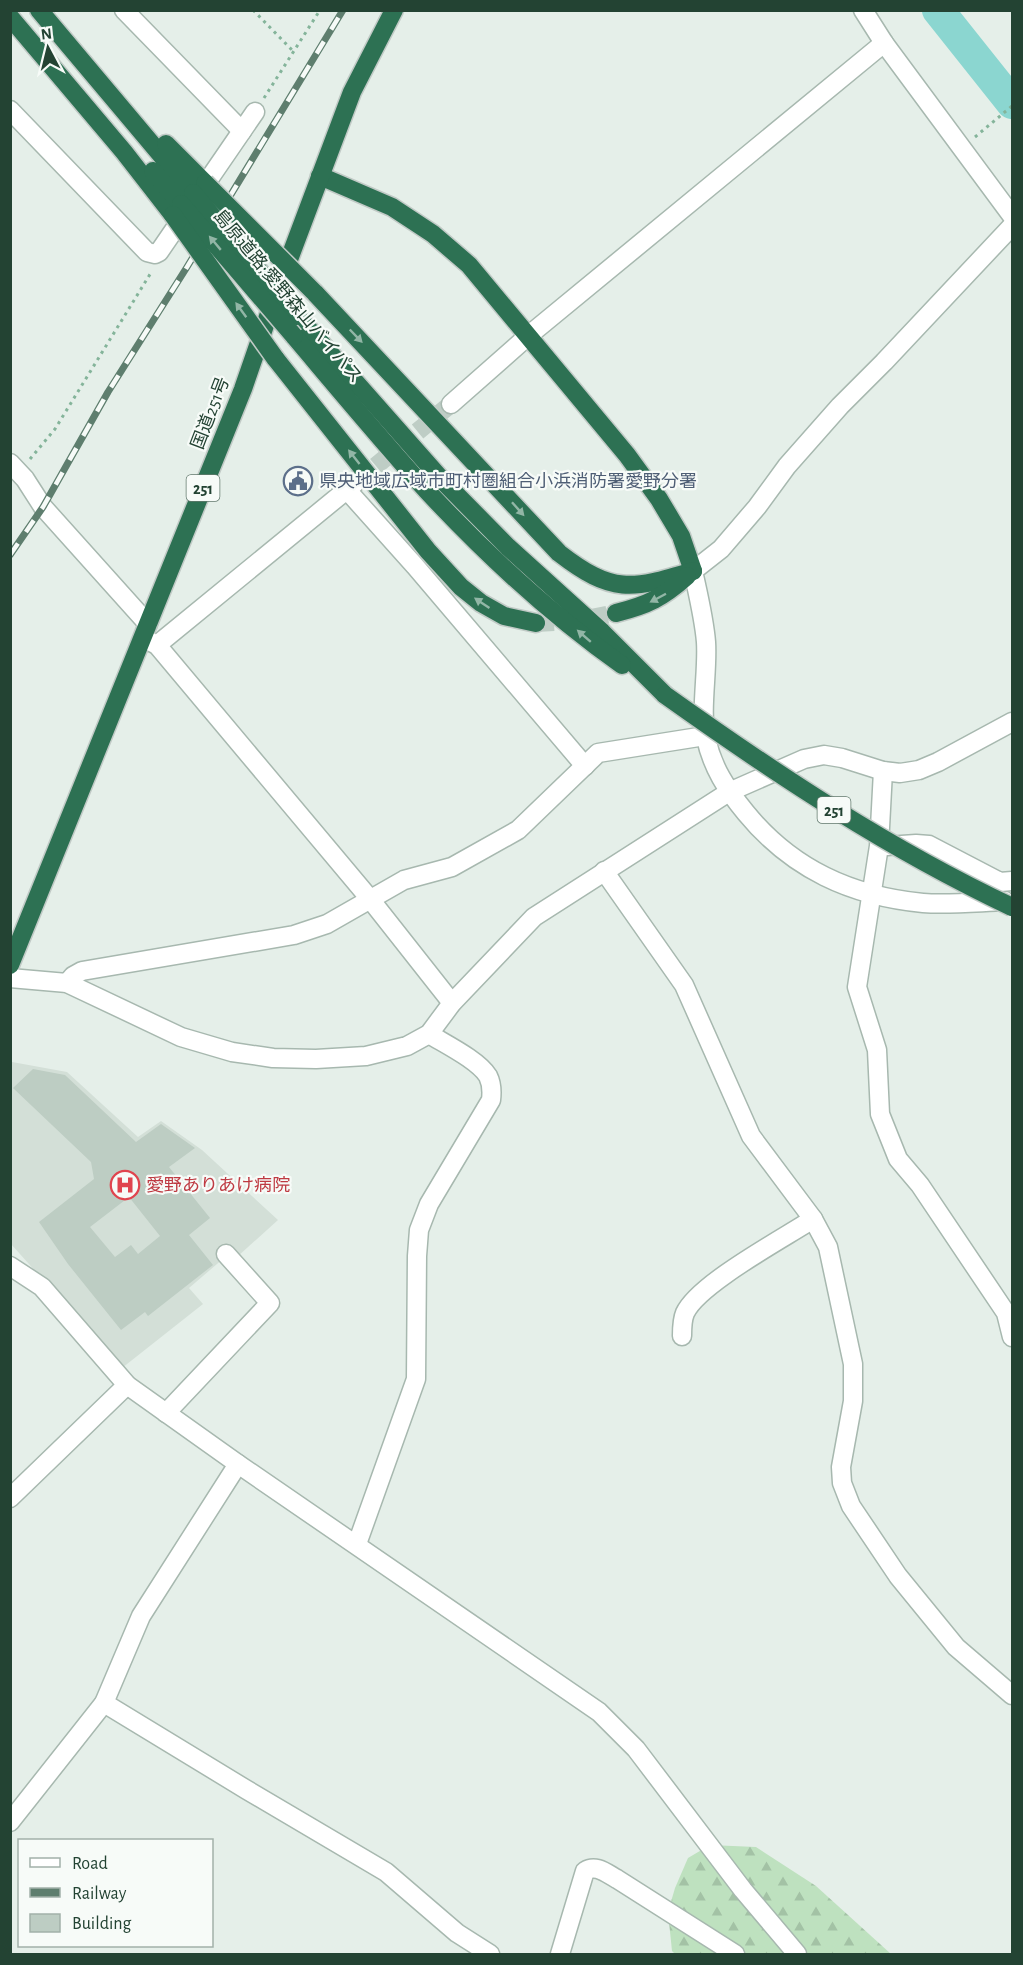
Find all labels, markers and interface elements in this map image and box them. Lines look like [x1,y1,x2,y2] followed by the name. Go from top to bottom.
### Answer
[18,18,78,78] north arrow
[40,25,53,43] text: N
[210,205,366,387] street label: 島原道路;愛野森山バイパス
[209,236,222,251] one-way arrow
[235,303,247,319] one-way arrow
[348,328,362,342] one-way arrow
[187,374,233,452] street label: 国道251号
[347,449,360,465] one-way arrow
[282,465,314,497] public building icon: 県央地域広域市町村圏組合小浜消防署愛野分署
[319,471,697,491] place label: 県央地域広域市町村圏組合小浜消防署愛野分署
[186,475,220,501] road number: 251
[511,501,524,516] one-way arrow
[649,593,666,603] one-way arrow
[474,597,490,609] one-way arrow
[577,630,592,643] one-way arrow
[818,797,850,823] road number: 251
[109,1169,141,1201] hospital icon: 愛野ありあけ病院
[146,1176,290,1195] place label: 愛野ありあけ病院
[18,1839,213,1947] legend
[72,1855,108,1873] text: Road
[72,1885,127,1903] text: Railway
[72,1915,132,1933] text: Building

